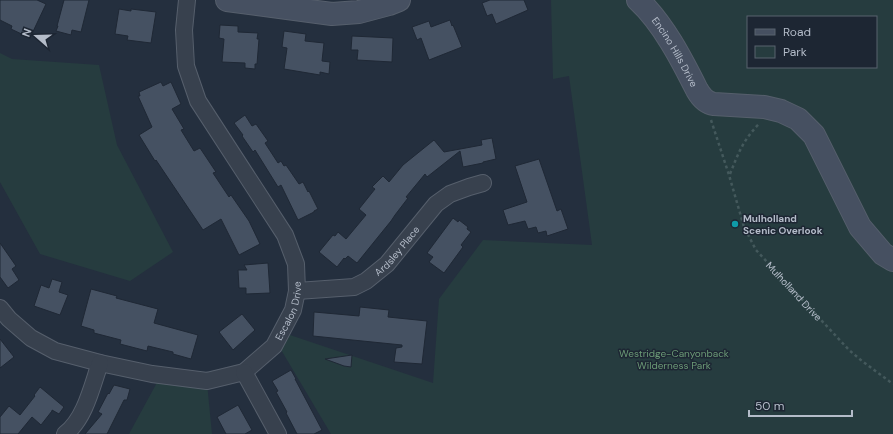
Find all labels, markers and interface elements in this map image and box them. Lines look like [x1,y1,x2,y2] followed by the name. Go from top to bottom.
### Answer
[649,14,701,89] street label: Encino Hills Drive
[16,16,56,56] north arrow
[747,16,877,68] legend
[783,24,811,40] text: Road
[19,26,35,39] text: N
[783,44,807,60] text: Park
[743,212,823,237] place label: Mulholland Scenic Overlook
[730,219,740,229] marker: Mulholland Scenic Overlook
[372,223,423,279] street label: Ardsley Place
[763,259,825,324] street label: Mulholland Drive
[272,281,304,343] street label: Escalon Drive
[619,347,729,372] park label: Westridge-Canyonback Wilderness Park
[749,392,852,418] scale bar
[755,398,784,414] text: 50 m

